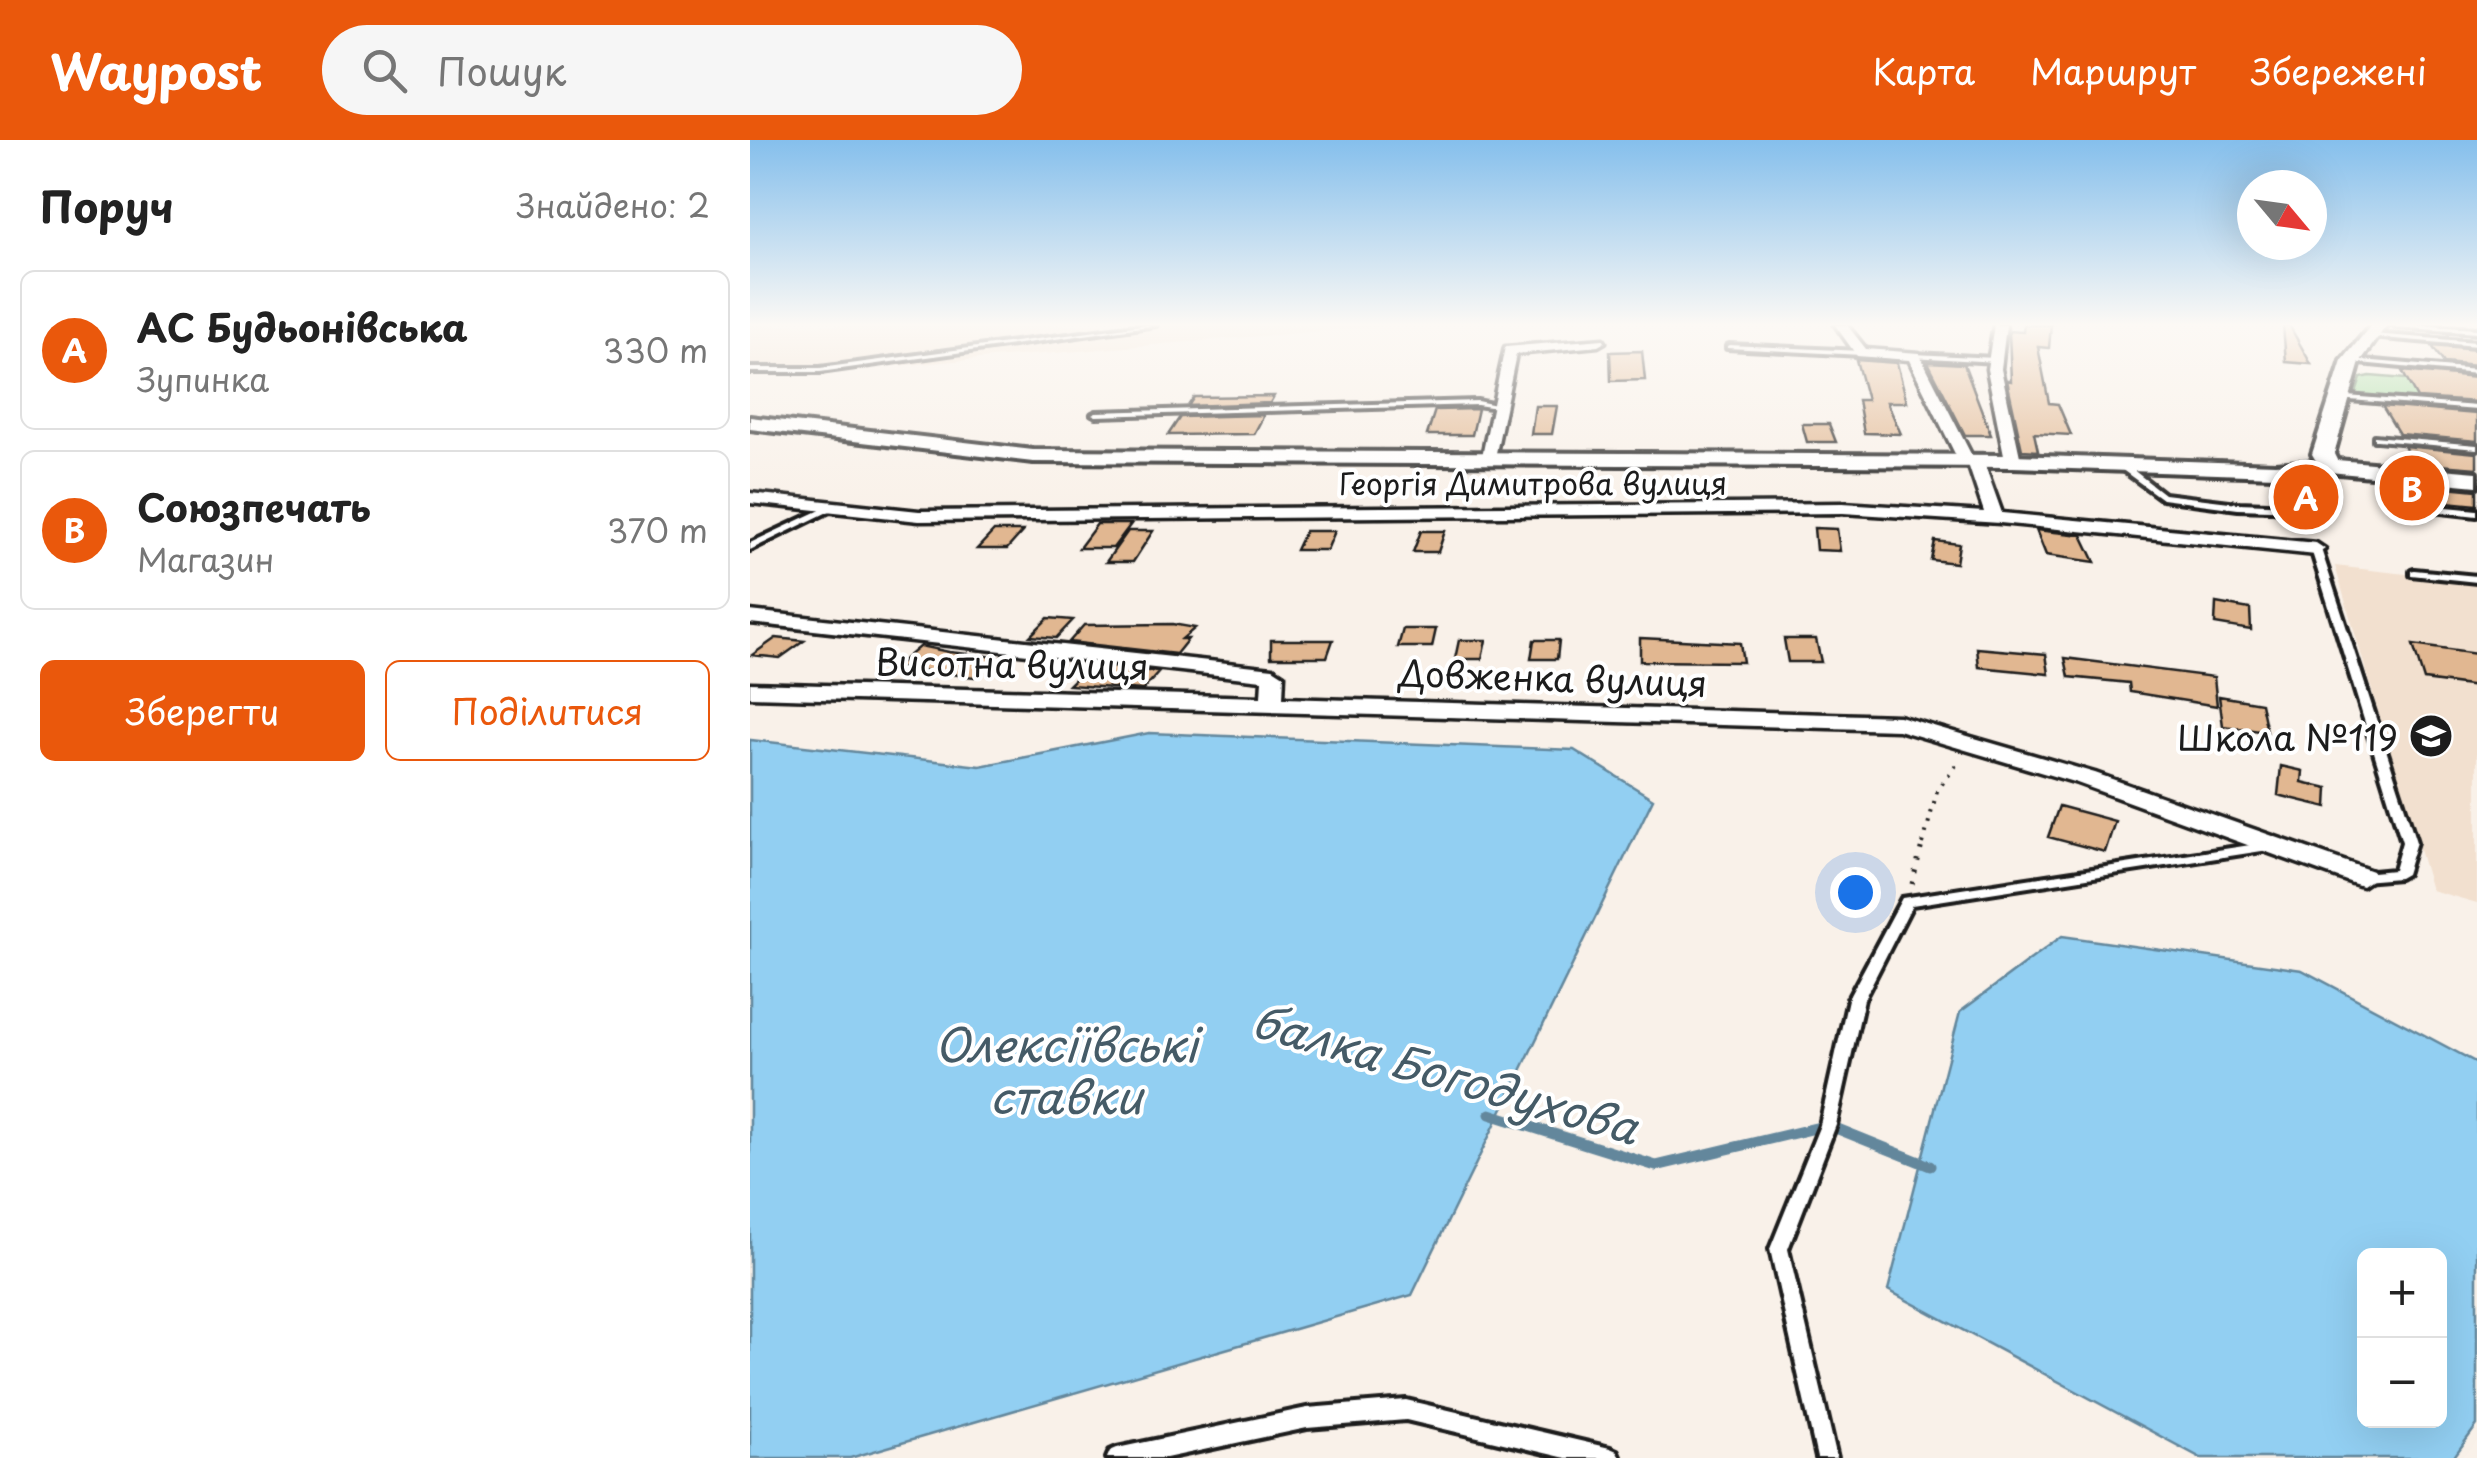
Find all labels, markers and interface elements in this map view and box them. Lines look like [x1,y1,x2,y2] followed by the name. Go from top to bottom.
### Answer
[322,25,1022,115] search box
[50,34,262,106] text: Waypost
[437,42,566,99] text: Пошук
[357,43,412,98] icon: search
[1873,44,1975,97] text: Карта
[2030,44,2196,97] text: Маршрут
[2251,44,2427,97] text: Збережені
[2237,170,2327,260] north arrow
[40,174,174,237] text: Поруч
[516,181,710,229] text: Знайдено: 2
[137,298,468,355] text: АС Будьонівська
[62,326,87,374] text: A
[603,326,708,374] text: 330 m
[137,355,269,403] text: Зупинка
[2380,450,2444,526] pin: B
[1339,460,1727,505] street label: Георгія Димитрова вулиця
[2274,460,2338,534] pin: A
[137,478,371,535] text: Союзпечать
[64,506,85,554] text: B
[607,506,708,554] text: 370 m
[137,535,274,583] text: Магазин
[875,634,1149,692] street label: Висотна вулиця
[1397,645,1708,709] street label: Довженка вулиця
[40,660,365,761] button: Зберегти
[385,660,710,761] button: Поділитися
[2177,710,2398,763] place label: Школа №119
[2408,713,2454,759] school or university icon: Школа №119
[1830,867,1881,918] your location
[1245,984,1648,1160] water label: балка Богодухова
[935,1009,1204,1129] water label: Олексіївські ставки
[2357,1248,2447,1428] map controls
[2357,1248,2447,1338] button: +
[2357,1338,2447,1428] button: −

